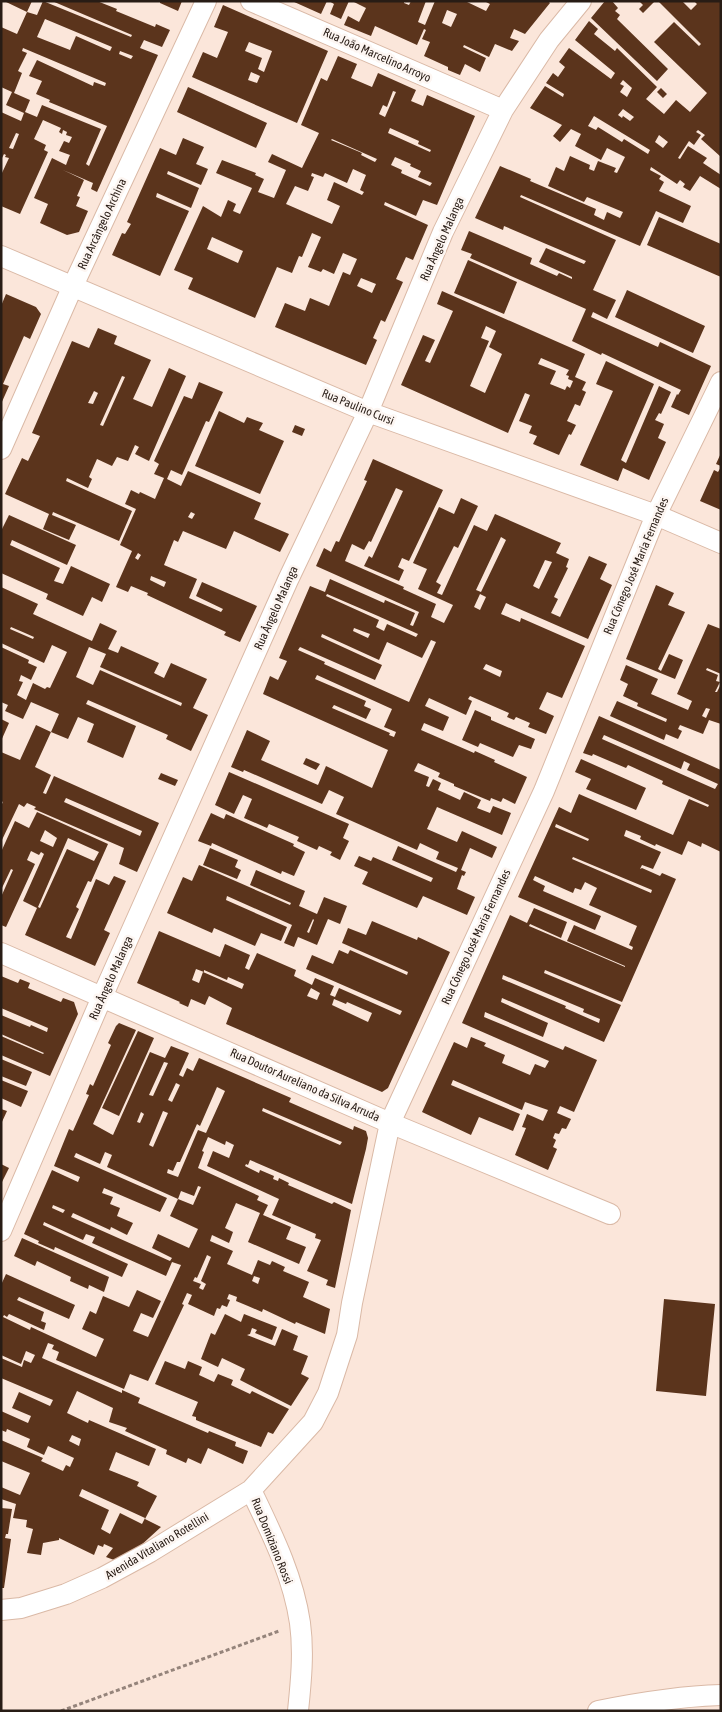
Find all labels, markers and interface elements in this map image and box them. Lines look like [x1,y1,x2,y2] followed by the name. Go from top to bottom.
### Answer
[321,25,433,85] street label: Rua João Marcelino Arroyo
[75,176,129,272] street label: Rua Arcângelo Archina
[417,195,467,283] street label: Rua Ângelo Malanga
[320,386,396,428] street label: Rua Paulino Cursi
[601,495,671,637] street label: Rua Cônego José Maria Fernandes
[251,564,301,652] street label: Rua Ângelo Malanga
[438,867,514,1007] street label: Rua Cônego José Maria Fernandes
[86,934,136,1022] street label: Rua Ângelo Malanga
[228,1046,382,1124] street label: Rua Doutor Aureliano da Silva Arruda
[248,1496,296,1586] street label: Rua Domiziano Rossi
[103,1510,211,1582] street label: Avenida Vitaliano Rotellini

